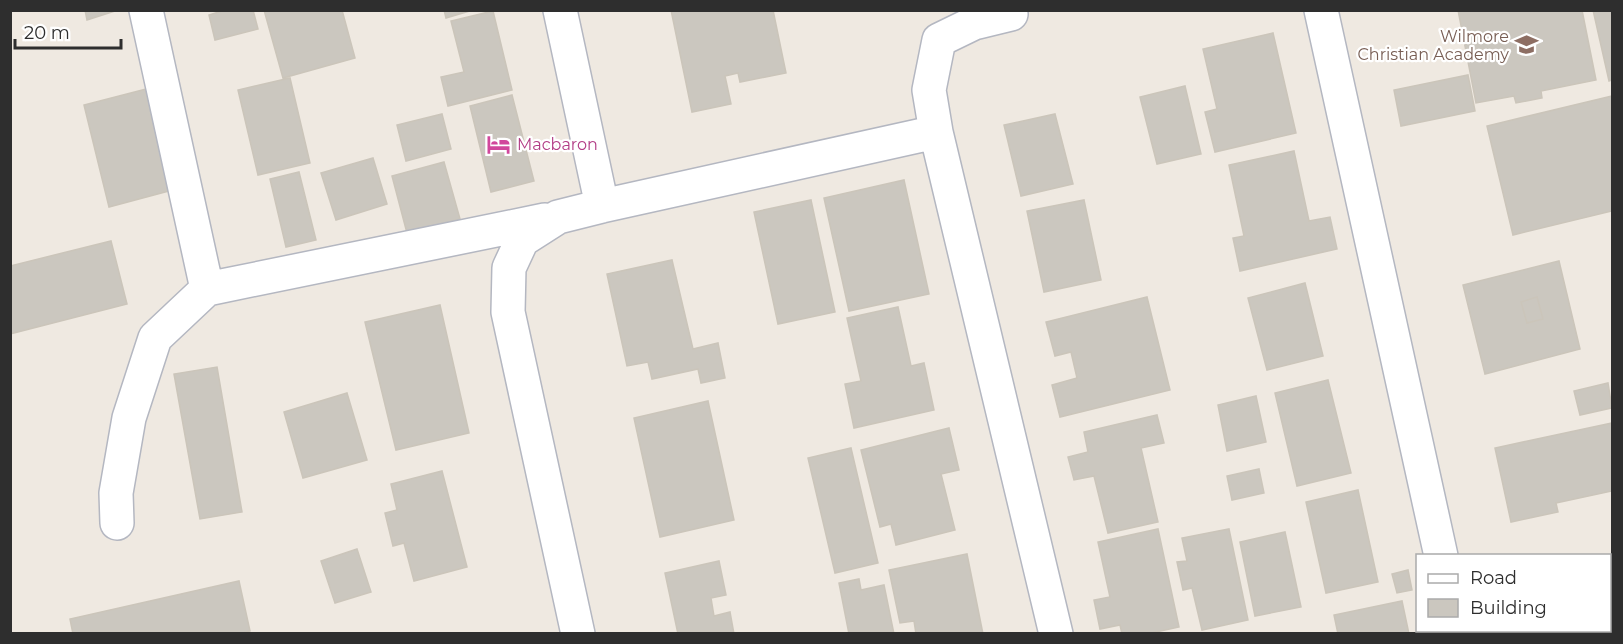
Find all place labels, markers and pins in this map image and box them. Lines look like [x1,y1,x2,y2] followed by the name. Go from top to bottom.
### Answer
[1357,27,1509,64] place label: Wilmore Christian Academy
[1514,32,1540,58] school or university icon: Wilmore Christian Academy
[486,131,512,157] hotel icon: Macbaron
[517,135,598,154] place label: Macbaron

